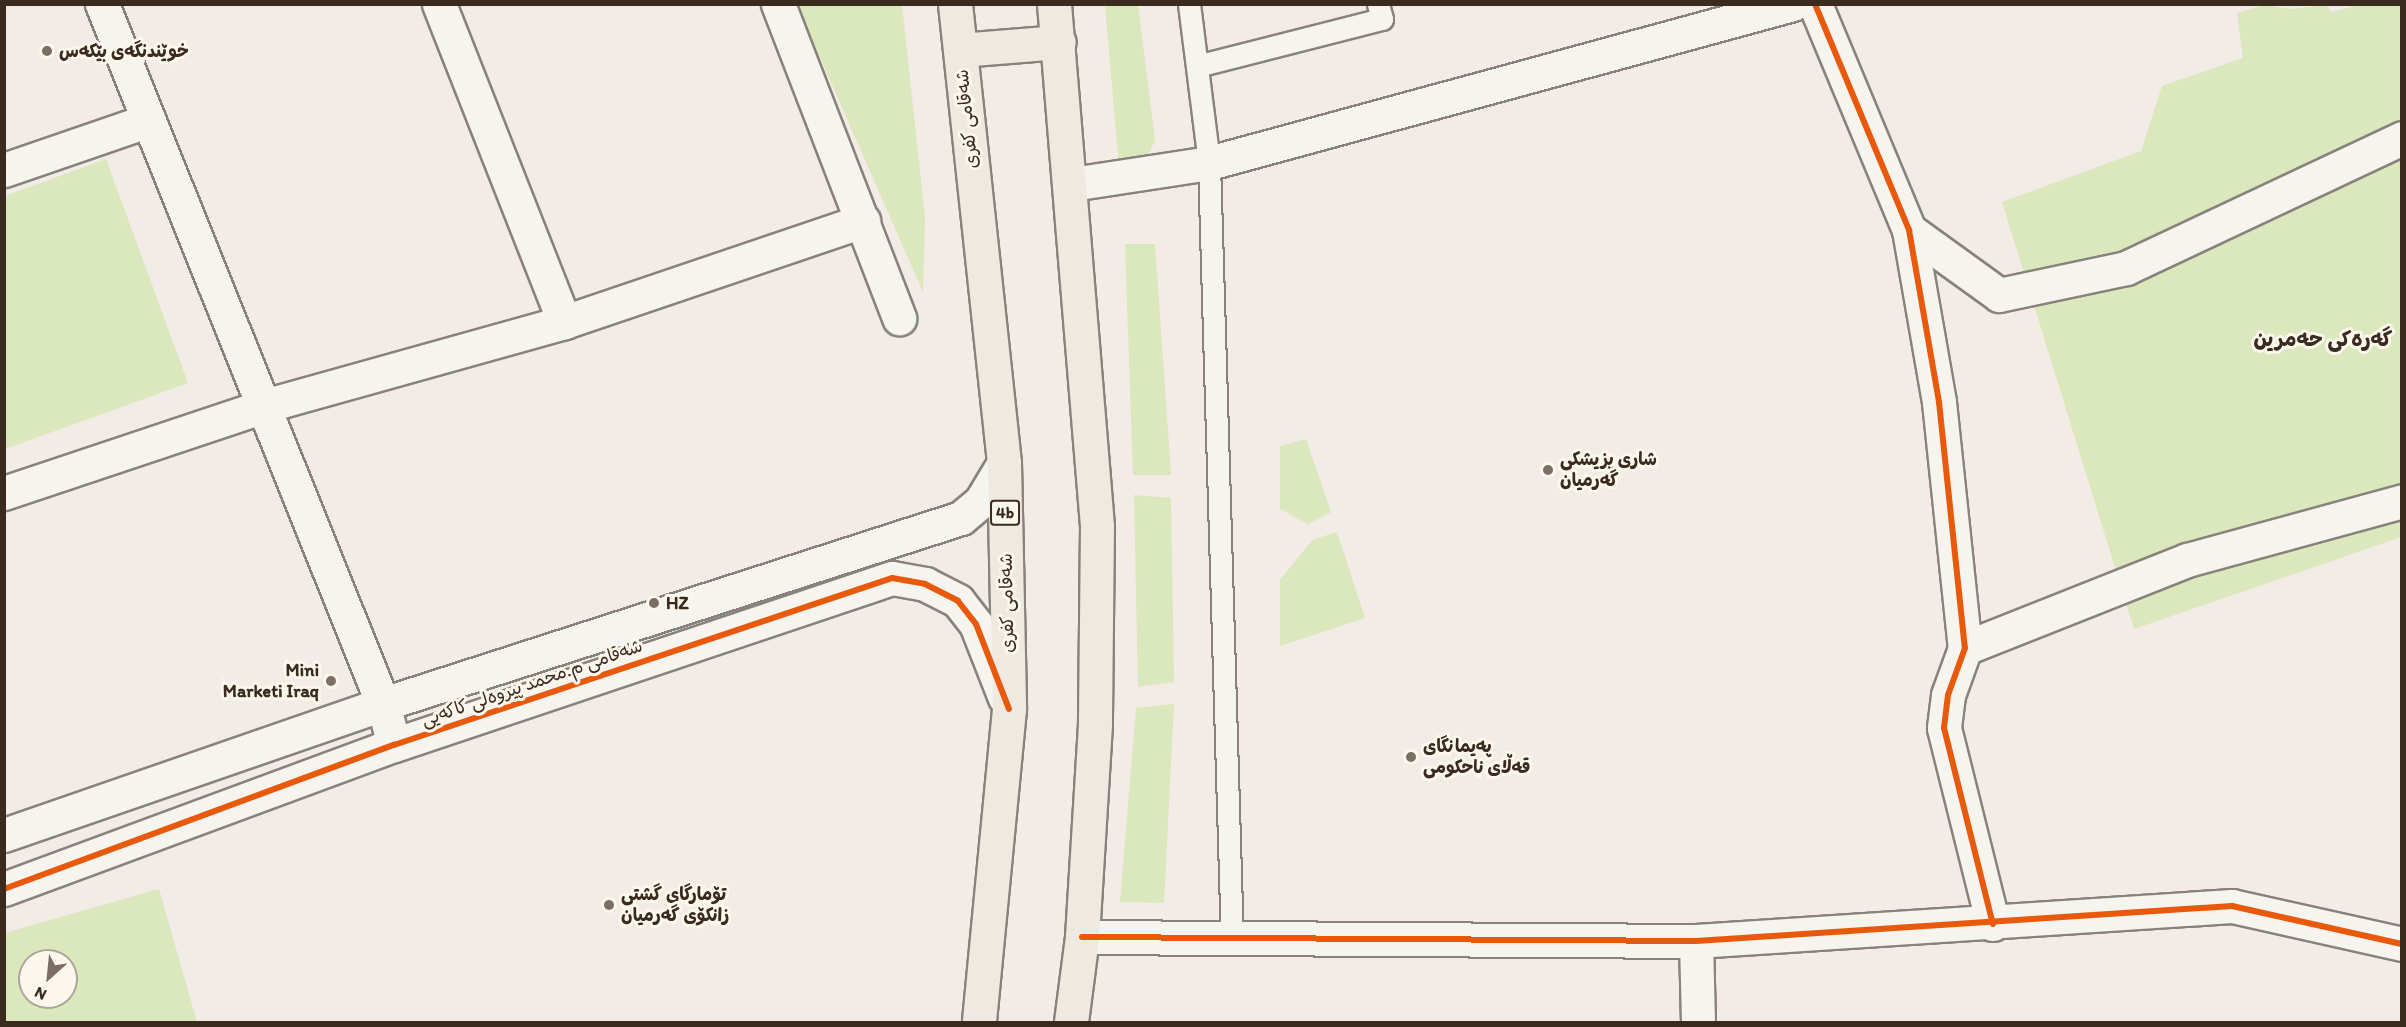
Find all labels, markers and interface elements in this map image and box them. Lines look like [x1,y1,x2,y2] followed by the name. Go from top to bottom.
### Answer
[59,40,189,62] place label: خوێندنگەی بێکەس
[40,44,54,58] marker: خوێندنگەی بێکەس
[951,68,983,170] street label: شەقامی کفری
[2254,326,2392,352] district label: گەرەکی حەمرین
[1560,449,1657,492] place label: شاری پزیشکی گەرمیان
[1541,463,1555,477] marker: شاری پزیشکی گەرمیان
[990,500,1020,526] road number: 4b
[995,553,1019,653] street label: شەقامی کفری
[666,592,689,614] place label: HZ
[647,596,661,610] marker: HZ
[419,635,645,731] street label: شەقامی م.محمد پیروەلی کاکەیی
[223,660,319,702] place label: Mini Marketi Iraq
[324,674,338,688] marker: Mini Marketi Iraq
[1423,736,1530,778] place label: پەیمانگای قەڵای ناحکومی
[1404,750,1418,764] marker: پەیمانگای قەڵای ناحکومی
[621,884,729,926] place label: تۆمارگای گشتی زانکۆی گەرمیان
[602,898,616,912] marker: تۆمارگای گشتی زانکۆی گەرمیان
[18,949,78,1009] north arrow
[31,983,50,1005] text: N

